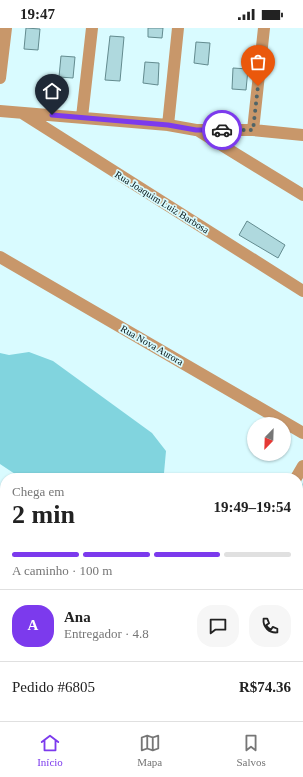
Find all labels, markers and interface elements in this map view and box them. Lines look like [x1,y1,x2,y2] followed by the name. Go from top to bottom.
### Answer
[20,6,55,22] text: 19:47
[241,45,275,86] pin
[247,51,269,73] icon: bag
[35,74,69,115] pin
[41,80,63,102] icon: home
[202,110,242,150] courier
[211,119,233,141] icon: car
[113,169,211,236] street label: Rua Joaquim Luiz Barbosa
[119,323,186,368] street label: Rua Nova Aurora
[247,417,291,461] north arrow
[247,417,291,461] map controls
[12,484,64,499] text: Chega em
[214,499,291,515] text: 19:49–19:54
[12,500,75,529] text: 2 min
[12,563,112,578] text: A caminho · 100 m
[197,605,239,647] button: chat
[249,605,291,647] button: phone
[64,609,91,625] text: Ana
[28,617,38,633] text: A
[64,626,149,641] text: Entregador · 4.8
[12,679,95,695] text: Pedido #6805
[239,679,291,695] text: R$74.36
[37,732,63,768] tab: Início
[137,732,162,768] tab: Mapa
[237,732,266,768] tab: Salvos

